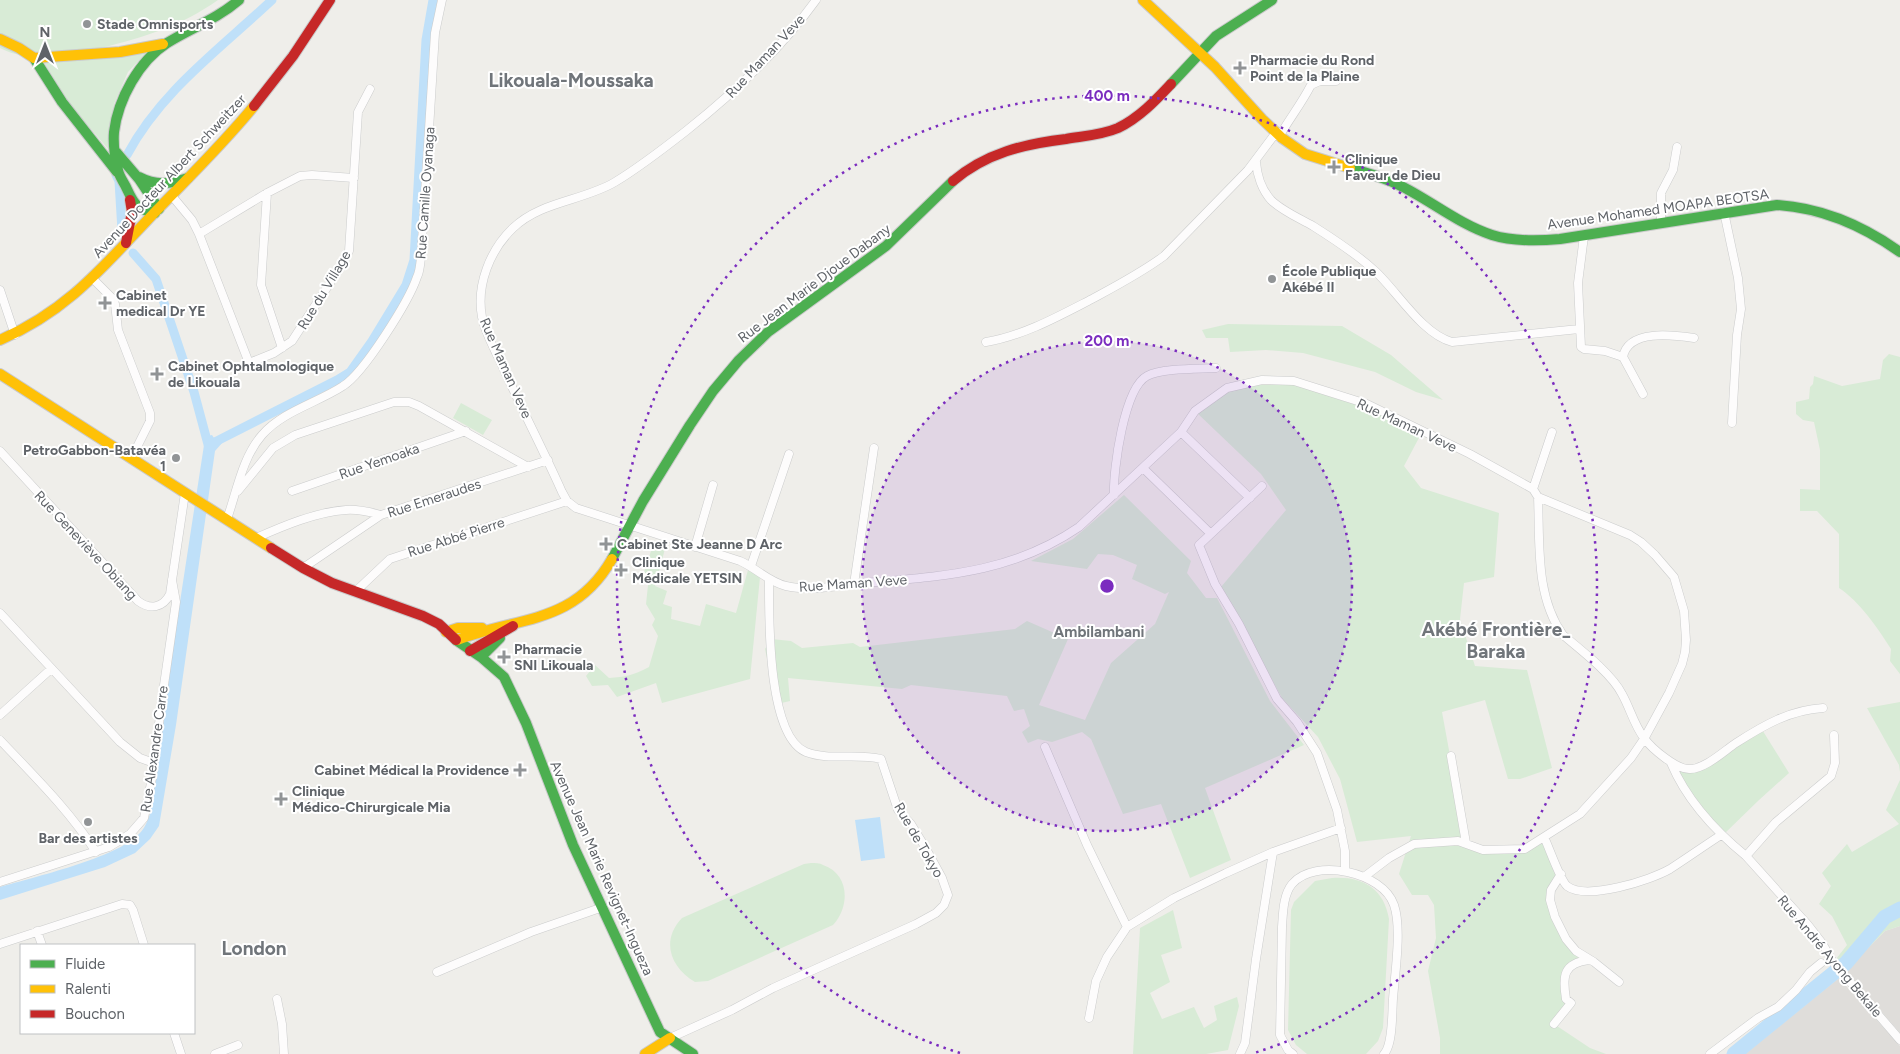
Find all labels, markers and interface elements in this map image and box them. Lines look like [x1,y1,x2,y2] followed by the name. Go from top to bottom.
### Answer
[722,11,809,102] street label: Rue Maman Veve
[97,16,214,33] place label: Stade Omnisports
[81,18,93,30] marker: Stade Omnisports
[20,20,70,70] north arrow
[40,24,50,41] text: N
[1250,52,1374,85] place label: Pharmacie du Rond Point de la Plaine
[1234,62,1246,74] marker: Pharmacie du Rond Point de la Plaine
[488,69,654,92] district label: Likouala-Moussaka
[1084,87,1130,105] text: 400 m
[89,91,250,262] street label: Avenue Docteur Albert Schweitzer
[412,126,439,260] street label: Rue Camille Oyanaga
[1345,151,1440,184] place label: Clinique Faveur de Dieu
[1327,160,1341,174] marker: Clinique Faveur de Dieu
[1546,185,1770,233] street label: Avenue Mohamed MOAPA BEOTSA
[735,220,894,346] street label: Rue Jean Marie Djoue Dabany
[294,247,355,333] street label: Rue du Village
[1282,263,1377,296] place label: École Publique Akébé II
[1266,273,1278,285] marker: École Publique Akébé II
[116,287,206,320] place label: Cabinet medical Dr YE
[98,296,112,310] marker: Cabinet medical Dr YE
[476,315,535,421] street label: Rue Maman Veve
[1085,332,1129,350] text: 200 m
[168,358,334,391] place label: Cabinet Ophtalmologique de Likouala
[150,367,164,381] marker: Cabinet Ophtalmologique de Likouala
[1354,395,1460,456] street label: Rue Maman Veve
[337,440,422,483] street label: Rue Yemoaka
[23,442,166,475] place label: PetroGabbon-Batavéa 1
[170,452,182,464] marker: PetroGabbon-Batavéa 1
[385,475,483,522] street label: Rue Emeraudes
[31,487,141,603] street label: Rue Geneviève Obiang
[406,514,507,561] street label: Rue Abbé Pierre
[617,536,783,553] place label: Cabinet Ste Jeanne D Arc
[599,537,613,551] marker: Cabinet Ste Jeanne D Arc
[632,554,742,587] place label: Clinique Médicale YETSIN
[614,563,628,577] marker: Clinique Médicale YETSIN
[798,571,908,596] street label: Rue Maman Veve
[1098,577,1116,595] centre of rings
[1422,618,1570,663] district label: Akébé Frontière_ Baraka
[1054,623,1144,641] district label: Ambilambani
[514,641,594,674] place label: Pharmacie SNI Likouala
[498,651,510,663] marker: Pharmacie SNI Likouala
[137,684,172,813] street label: Rue Alexandre Carre
[546,758,657,978] street label: Avenue Jean Marie Revignet-Ingueza
[314,762,509,779] place label: Cabinet Médical la Providence
[513,763,527,777] marker: Cabinet Médical la Providence
[292,783,451,816] place label: Clinique Médico-Chirurgicale Mia
[274,792,288,806] marker: Clinique Médico-Chirurgicale Mia
[890,800,947,881] street label: Rue de Tokyo
[82,816,94,828] marker: Bar des artistes
[39,830,138,847] place label: Bar des artistes
[1774,892,1886,1021] street label: Rue André Ayong Bekale
[221,937,287,960] district label: London
[20,944,195,1034] legend
[65,955,105,973] text: Fluide
[65,980,111,998] text: Ralenti
[65,1005,125,1023] text: Bouchon

